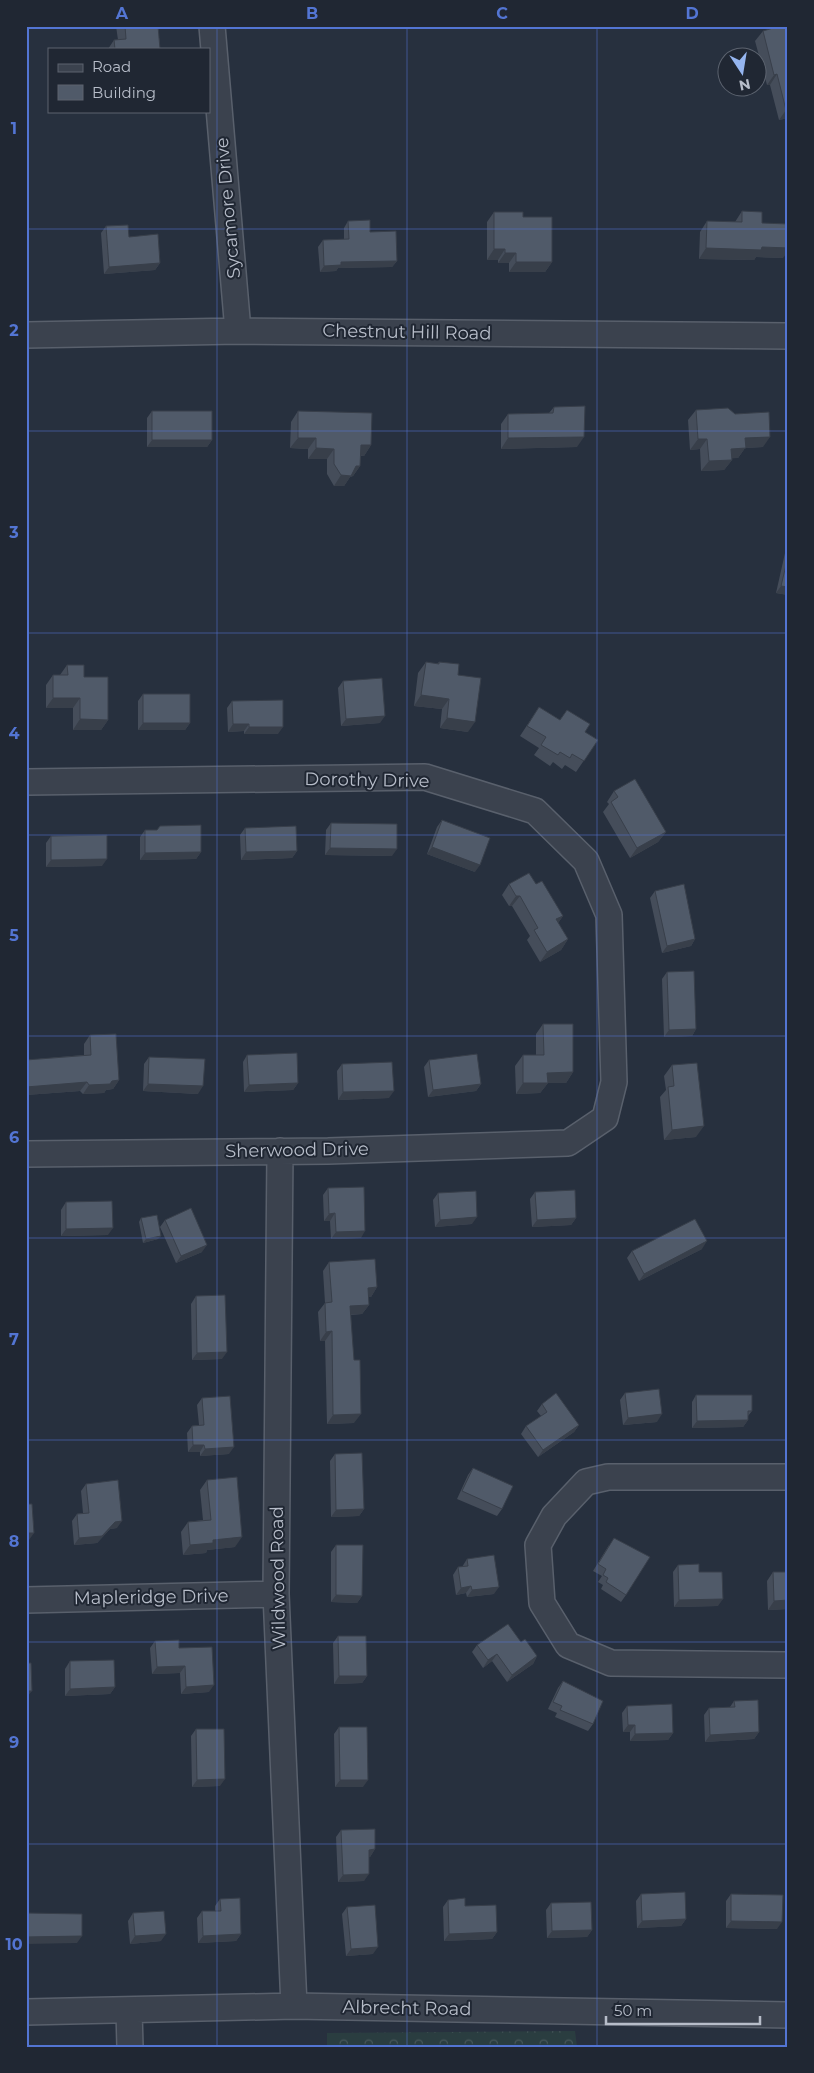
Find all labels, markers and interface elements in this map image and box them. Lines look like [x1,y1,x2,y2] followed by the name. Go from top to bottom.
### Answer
[115,4,129,23] text: A
[306,4,318,23] text: B
[496,4,508,23] text: C
[685,4,699,23] text: D
[48,48,210,112] legend
[716,48,766,98] north arrow
[92,57,131,76] text: Road
[737,75,752,95] text: N
[92,83,156,102] text: Building
[11,119,17,138] text: 1
[211,136,245,279] street label: Sycamore Drive
[322,320,492,344] street label: Chestnut Hill Road
[9,321,19,340] text: 2
[8,523,19,542] text: 3
[8,724,20,743] text: 4
[304,768,430,792] street label: Dorothy Drive
[9,926,19,945] text: 5
[9,1128,19,1147] text: 6
[225,1138,369,1162] street label: Sherwood Drive
[9,1330,19,1349] text: 7
[266,1506,290,1650] street label: Wildwood Road
[9,1532,19,1551] text: 8
[73,1585,229,1609] street label: Mapleridge Drive
[9,1733,19,1752] text: 9
[5,1935,23,1954] text: 10
[606,1993,760,2025] scale bar
[342,1996,472,2020] street label: Albrecht Road
[614,2001,652,2020] text: 50 m

